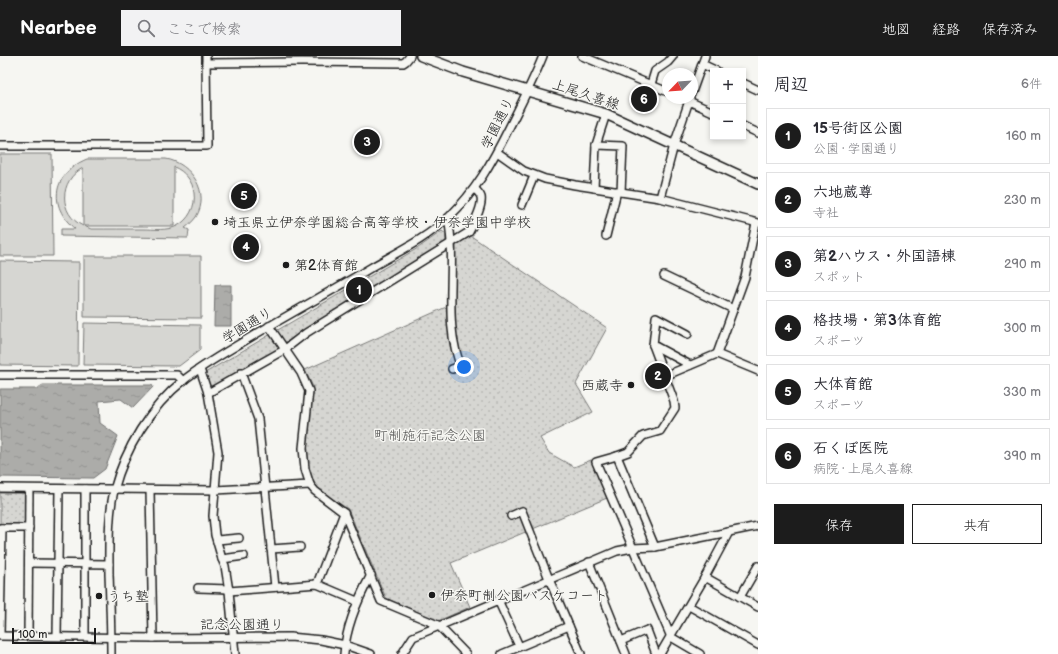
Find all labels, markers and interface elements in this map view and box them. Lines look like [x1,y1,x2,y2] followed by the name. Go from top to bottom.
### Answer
[121,10,401,46] search box
[20,17,97,40] text: Nearbee
[135,17,157,39] icon: search
[167,20,242,39] text: ここで検索
[882,21,910,38] text: 地図
[932,21,960,38] text: 経路
[982,21,1038,38] text: 保存済み
[662,68,698,104] north arrow
[710,68,746,140] map controls
[710,68,746,104] button: +
[774,75,808,95] text: 周辺
[550,76,622,113] street label: 上尾久喜線
[1021,76,1042,92] text: 6件
[631,84,657,114] pin: 6
[477,94,518,152] street label: 学園通り
[710,104,746,140] button: −
[813,119,903,138] text: 15号街区公園
[354,127,380,157] pin: 3
[785,128,791,144] text: 1
[1006,128,1041,144] text: 160 m
[813,141,899,157] text: 公園 · 学園通り
[231,181,257,211] pin: 5
[813,183,873,202] text: 六地蔵尊
[784,192,792,208] text: 2
[1004,192,1041,208] text: 230 m
[813,205,839,221] text: 寺社
[223,214,531,231] place label: 埼玉県立伊奈学園総合高等学校・伊奈学園中学校
[210,217,220,227] marker: 埼玉県立伊奈学園総合高等学校・伊奈学園中学校
[233,232,259,262] pin: 4
[813,247,956,266] text: 第2ハウス・外国語棟
[784,256,792,272] text: 3
[1004,256,1041,272] text: 290 m
[294,257,358,274] place label: 第2体育館
[281,260,291,270] marker: 第2体育館
[813,269,865,285] text: スポット
[346,275,372,305] pin: 1
[219,304,276,347] street label: 学園通り
[813,311,942,330] text: 格技場・第3体育館
[784,320,792,336] text: 4
[1003,320,1041,336] text: 300 m
[813,333,865,349] text: スポーツ
[454,357,474,377] your location
[645,361,671,391] pin: 2
[813,375,873,394] text: 大体育館
[581,377,623,394] place label: 西蔵寺
[626,380,636,390] marker: 西蔵寺
[784,384,792,400] text: 5
[1003,384,1041,400] text: 330 m
[813,397,865,413] text: スポーツ
[374,427,486,444] park label: 町制施行記念公園
[813,439,888,458] text: 石くぼ医院
[784,448,792,464] text: 6
[1004,448,1041,464] text: 390 m
[813,461,912,477] text: 病院 · 上尾久喜線
[774,504,904,544] button: 保存
[912,504,1042,544] button: 共有
[440,587,608,604] place label: 伊奈町制公園バスケコート
[107,588,149,605] place label: うち塾
[427,590,437,600] marker: 伊奈町制公園バスケコート
[94,591,104,601] marker: うち塾
[200,616,284,633] street label: 記念公園通り
[12,626,96,645] scale bar
[18,628,47,641] text: 100 m

